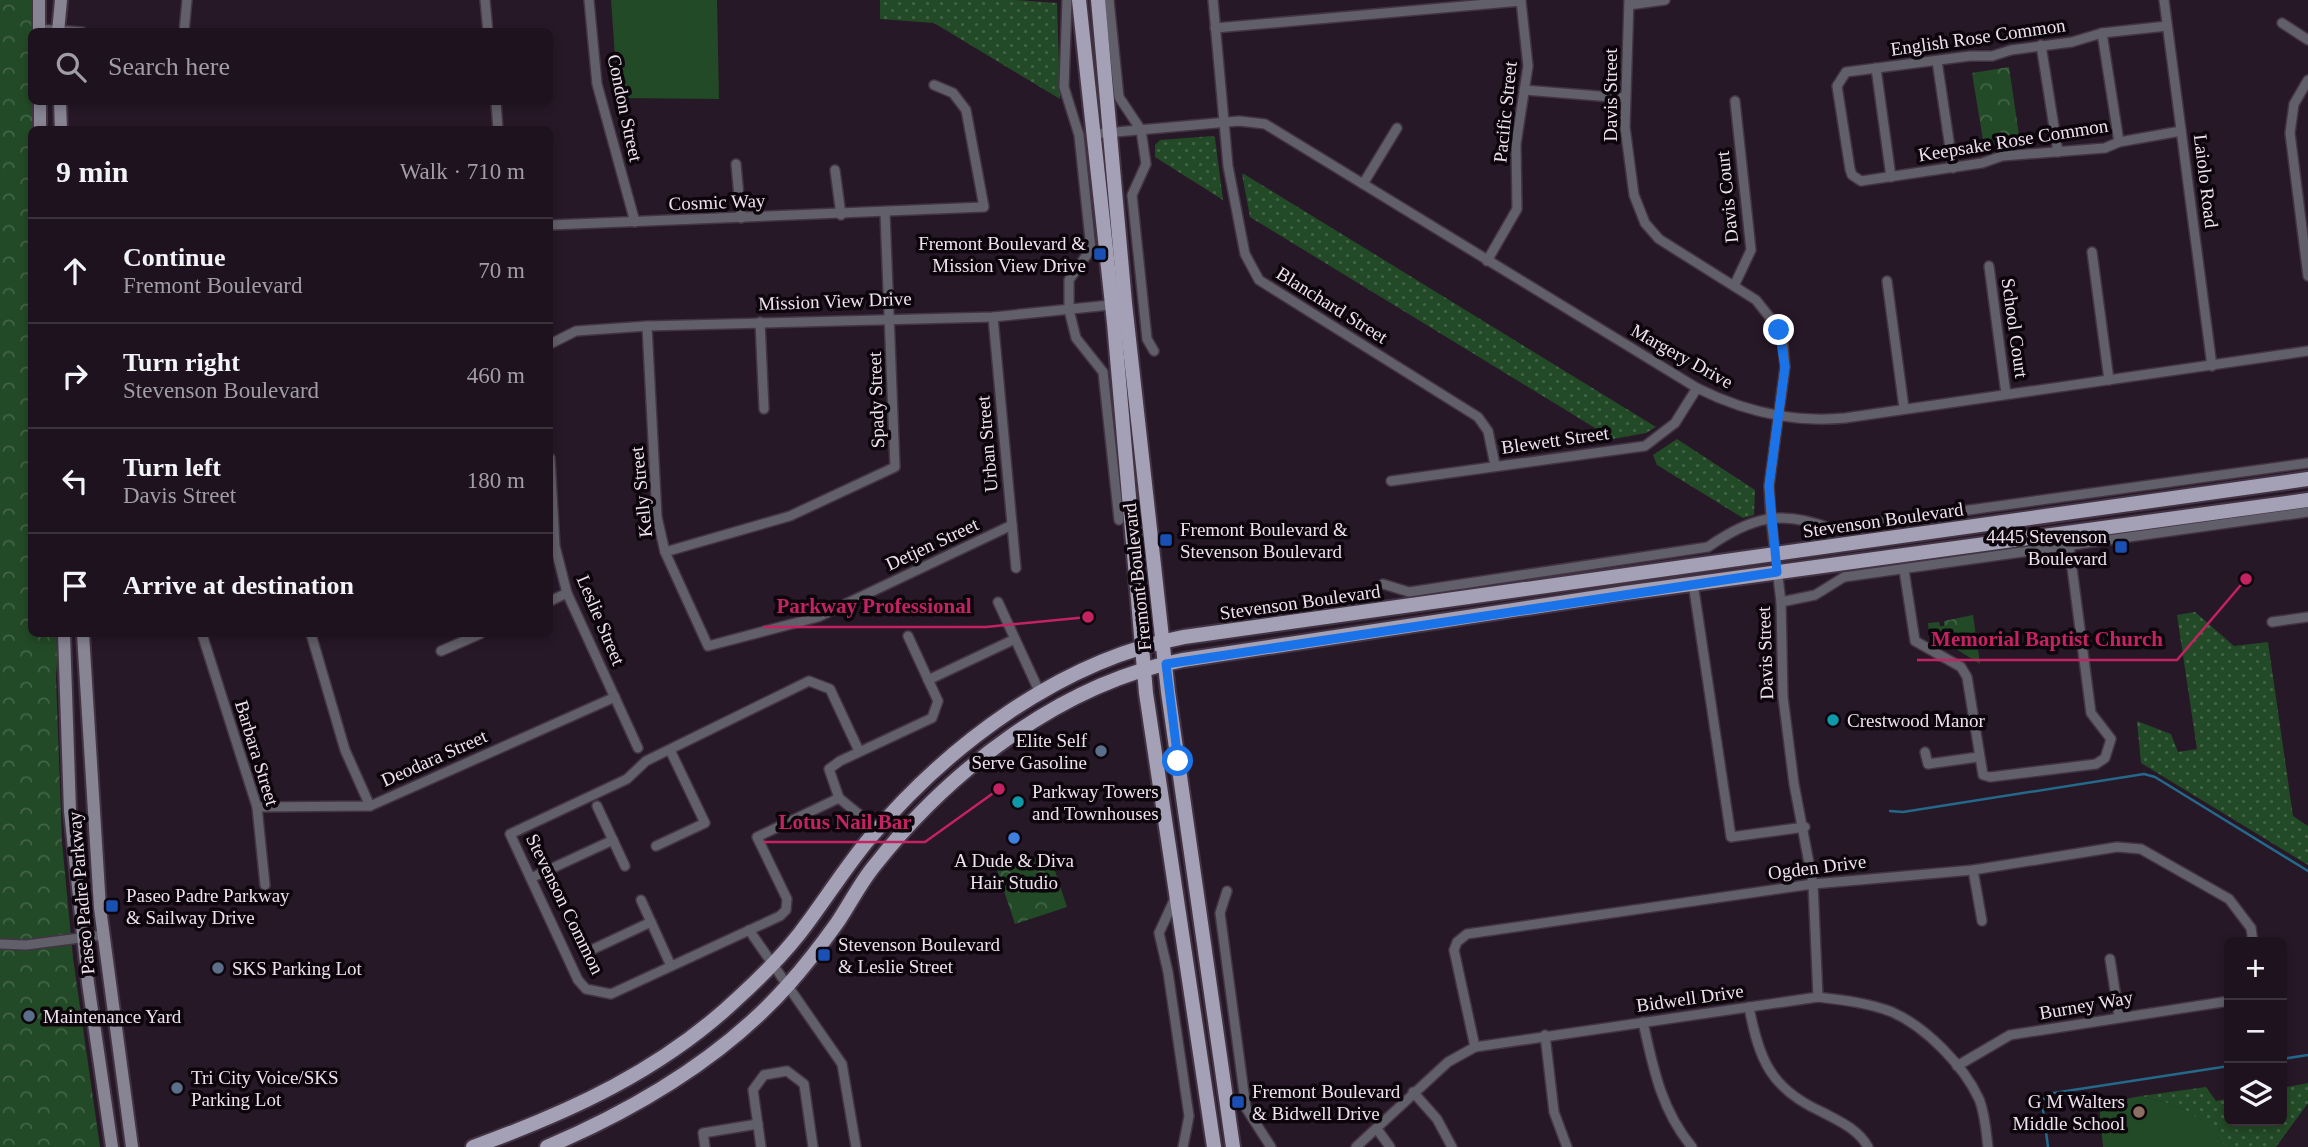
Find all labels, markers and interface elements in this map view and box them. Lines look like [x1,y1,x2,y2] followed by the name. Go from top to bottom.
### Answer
[1889,14,2067,60] street label: English Rose Common
[28,28,553,105] search box
[52,48,90,86] icon: search
[1600,48,1621,142] street label: Davis Street
[108,52,230,81] text: Search here
[603,52,647,164] street label: Condon Street
[1489,60,1521,164] street label: Pacific Street
[1917,115,2110,165] street label: Keepsake Rose Common
[2190,133,2222,230] street label: Laiolo Road
[1712,149,1742,244] street label: Davis Court
[56,155,129,188] text: 9 min
[400,159,525,184] text: Walk · 710 m
[668,190,766,214] street label: Cosmic Way
[918,233,1086,276] place label: Fremont Boulevard & Mission View Drive
[123,243,226,272] text: Continue
[1092,246,1108,262] marker: Fremont Boulevard & Mission View Drive
[56,252,94,290] icon: ahead
[478,258,525,283] text: 70 m
[1273,262,1392,348] street label: Blanchard Street
[123,273,303,298] text: Fremont Boulevard
[1998,277,2033,380] street label: School Court
[758,288,912,314] street label: Mission View Drive
[1763,314,1794,345] route end
[1627,319,1737,393] street label: Margery Drive
[123,348,240,377] text: Turn right
[864,351,888,449] street label: Spady Street
[56,357,94,395] icon: right
[467,363,525,388] text: 460 m
[123,378,319,403] text: Stevenson Boulevard
[972,394,1002,493] street label: Urban Street
[1500,422,1611,458] street label: Blewett Street
[626,445,656,538] street label: Kelly Street
[123,453,221,482] text: Turn left
[56,462,94,500] icon: left
[467,468,525,493] text: 180 m
[123,483,236,508] text: Davis Street
[1801,498,1965,542] street label: Stevenson Boulevard
[1119,502,1155,652] street label: Fremont Boulevard
[882,513,982,575] street label: Detjen Street
[1180,519,1348,562] place label: Fremont Boulevard & Stevenson Boulevard
[1986,526,2107,569] place label: 4445 Stevenson Boulevard
[1158,532,1174,548] marker: Fremont Boulevard & Stevenson Boulevard
[2113,539,2129,555] marker: 4445 Stevenson Boulevard
[56,567,94,605] icon: arrive
[123,571,354,600] text: Arrive at destination
[573,572,630,669] street label: Leslie Street
[1218,580,1382,624] street label: Stevenson Boulevard
[763,585,986,627] callout: Parkway Professional
[776,594,972,618] text: Parkway Professional
[1753,605,1777,700] street label: Davis Street
[1917,618,2177,660] callout: Memorial Baptist Church
[1931,627,2163,651] text: Memorial Baptist Church
[231,698,283,809] street label: Barbara Street
[1847,710,1985,731] place label: Crestwood Manor
[1825,712,1841,728] marker: Crestwood Manor
[378,725,491,791] street label: Deodara Street
[971,730,1088,773] place label: Elite Self Serve Gasoline
[1093,743,1109,759] marker: Elite Self Serve Gasoline
[1162,745,1193,776] route start
[1032,781,1159,824] place label: Parkway Towers and Townhouses
[1010,794,1026,810] marker: Parkway Towers and Townhouses
[764,800,925,842] callout: Lotus Nail Bar
[63,810,99,975] street label: Paseo Padre Parkway
[778,810,912,834] text: Lotus Nail Bar
[522,830,608,978] street label: Stevenson Common
[1006,830,1022,846] marker: A Dude & Diva Hair Studio
[954,850,1074,893] place label: A Dude & Diva Hair Studio
[1767,851,1867,883] street label: Ogden Drive
[126,885,290,928] place label: Paseo Padre Parkway & Sailway Drive
[104,898,120,914] marker: Paseo Padre Parkway & Sailway Drive
[838,934,1001,977] place label: Stevenson Boulevard & Leslie Street
[2224,937,2287,1126] map controls
[2224,937,2287,1000] button: +
[816,947,832,963] marker: Stevenson Boulevard & Leslie Street
[232,958,363,979] place label: SKS Parking Lot
[210,960,226,976] marker: SKS Parking Lot
[1635,980,1745,1016] street label: Bidwell Drive
[2038,986,2135,1024] street label: Burney Way
[2224,1000,2287,1063] button: −
[43,1006,182,1027] place label: Maintenance Yard
[21,1008,37,1024] marker: Maintenance Yard
[2224,1063,2287,1126] button: layers
[191,1067,338,1110] place label: Tri City Voice/SKS Parking Lot
[169,1080,185,1096] marker: Tri City Voice/SKS Parking Lot
[1252,1081,1401,1124] place label: Fremont Boulevard & Bidwell Drive
[2013,1091,2125,1134] place label: G M Walters Middle School
[1230,1094,1246,1110] marker: Fremont Boulevard & Bidwell Drive
[2131,1104,2147,1120] marker: G M Walters Middle School

